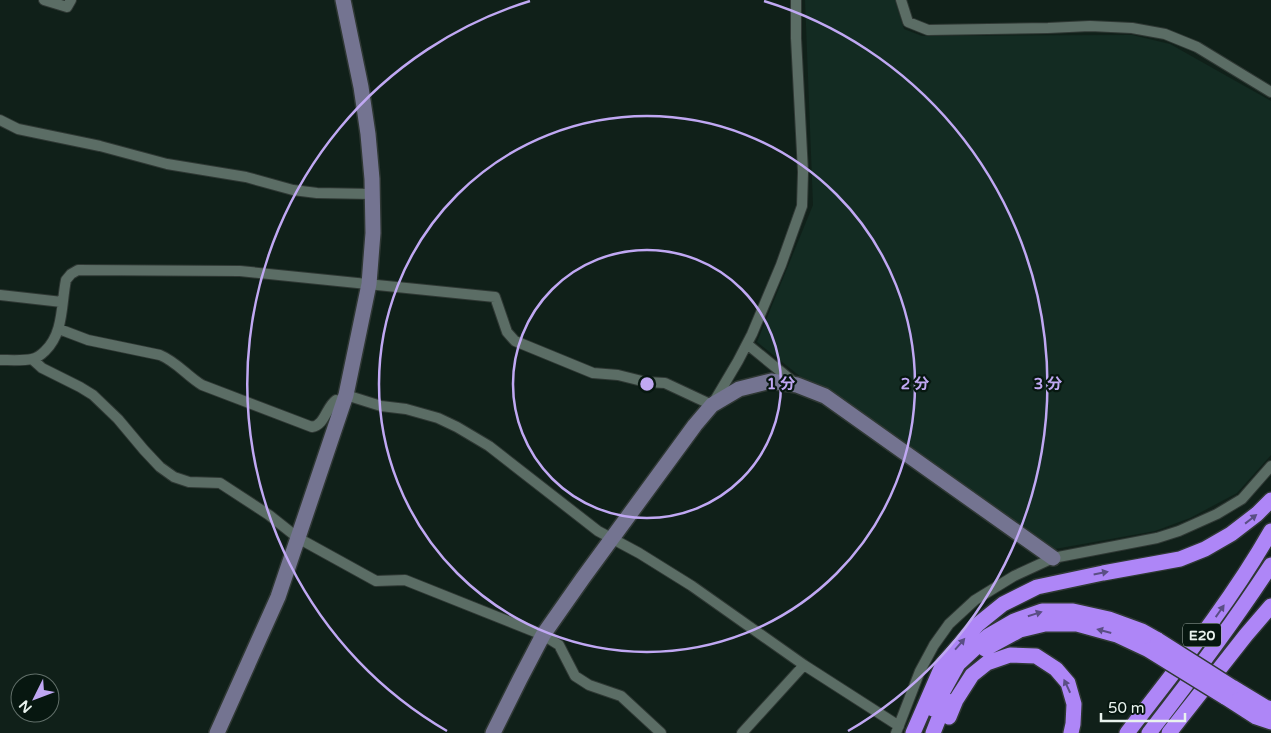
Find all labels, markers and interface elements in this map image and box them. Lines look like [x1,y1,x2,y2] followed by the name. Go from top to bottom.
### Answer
[638,375,656,393] centre of rings
[767,375,795,393] text: 1 分
[901,375,929,393] text: 2 分
[1034,375,1062,393] text: 3 分
[1244,513,1257,524] one-way arrow
[1093,569,1109,577] one-way arrow
[1215,604,1225,617] one-way arrow
[1027,610,1042,617] one-way arrow
[1183,624,1221,646] road number: E20
[1096,627,1111,635] one-way arrow
[955,638,966,651] one-way arrow
[10,673,60,723] north arrow
[1063,679,1071,693] one-way arrow
[1101,690,1185,722] scale bar
[16,696,36,716] text: N
[1108,699,1145,717] text: 50 m

